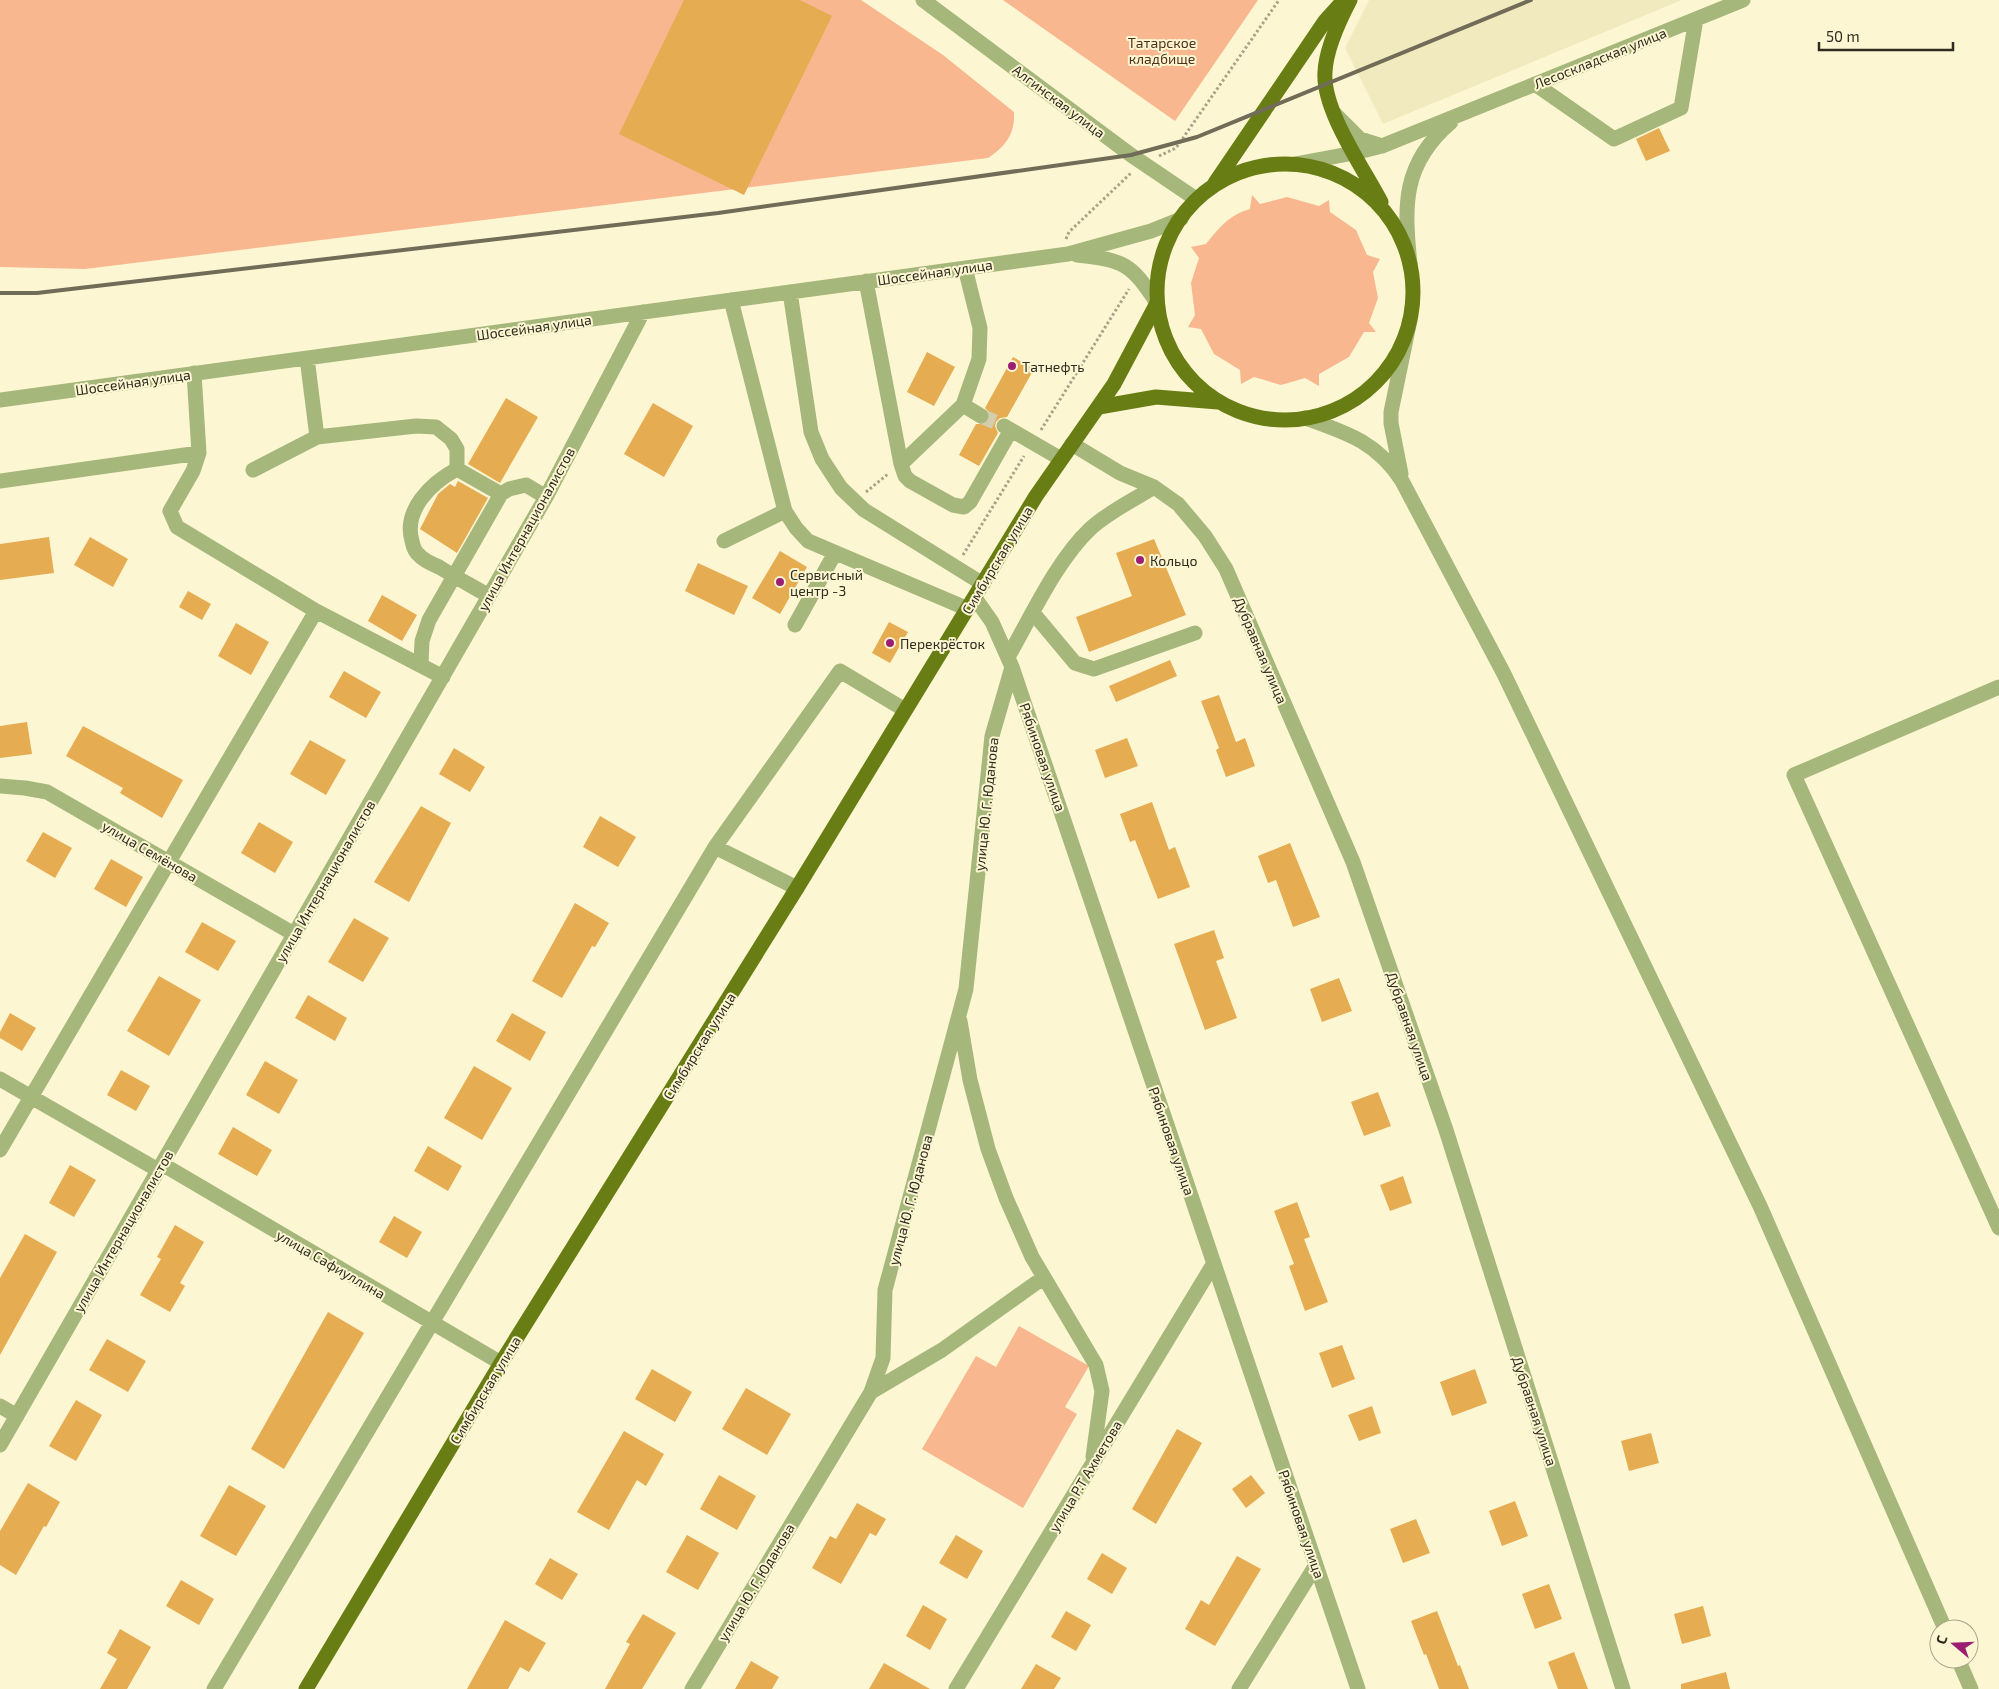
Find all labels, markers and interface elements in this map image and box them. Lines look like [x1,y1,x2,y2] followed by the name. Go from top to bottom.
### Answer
[1819,20,1953,52] scale bar
[1531,24,1669,92] street label: Лесоскладская улица
[1826,27,1860,45] text: 50 m
[1128,34,1196,67] park label: Татарское кладбище
[1009,61,1109,141] street label: Алгинская улица
[876,256,994,288] street label: Шоссейная улица
[475,311,593,343] street label: Шоссейная улица
[1022,358,1085,375] place label: Татнефть
[1006,360,1018,372] marker: Татнефть
[74,366,192,398] street label: Шоссейная улица
[474,444,578,614] street label: улица Интернационалистов
[958,503,1036,617] street label: Симбирская улица
[1150,552,1198,569] place label: Кольцо
[1134,554,1146,566] marker: Кольцо
[790,566,863,599] place label: Сервисный центр -3
[774,576,786,588] marker: Сервисный центр -3
[1231,594,1291,706] street label: Дубравная улица
[900,635,986,652] place label: Перекрёсток
[884,637,896,649] marker: Перекрёсток
[1016,701,1070,813] street label: Рябиновая улица
[971,736,1001,872] street label: улица Ю. Г. Юданова
[272,797,378,965] street label: улица Интернационалистов
[99,817,201,885] street label: улица Семёнова
[1383,969,1437,1083] street label: Дубравная улица
[659,989,739,1103] street label: Симбирская улица
[1145,1085,1199,1197] street label: Рябиновая улица
[884,1133,936,1267] street label: улица Ю. Г. Юданова
[70,1147,176,1315] street label: улица Интернационалистов
[273,1226,389,1302] street label: улица Сафиуллина
[446,1333,524,1447] street label: Симбирская улица
[1509,1354,1561,1468] street label: Дубравная улица
[1045,1417,1125,1535] street label: улица Р.Т Ахметова
[1275,1468,1329,1580] street label: Рябиновая улица
[714,1520,798,1644] street label: улица Ю. Г. Юданова
[1929,1619,1979,1669] north arrow
[1932,1633,1951,1646] text: С

